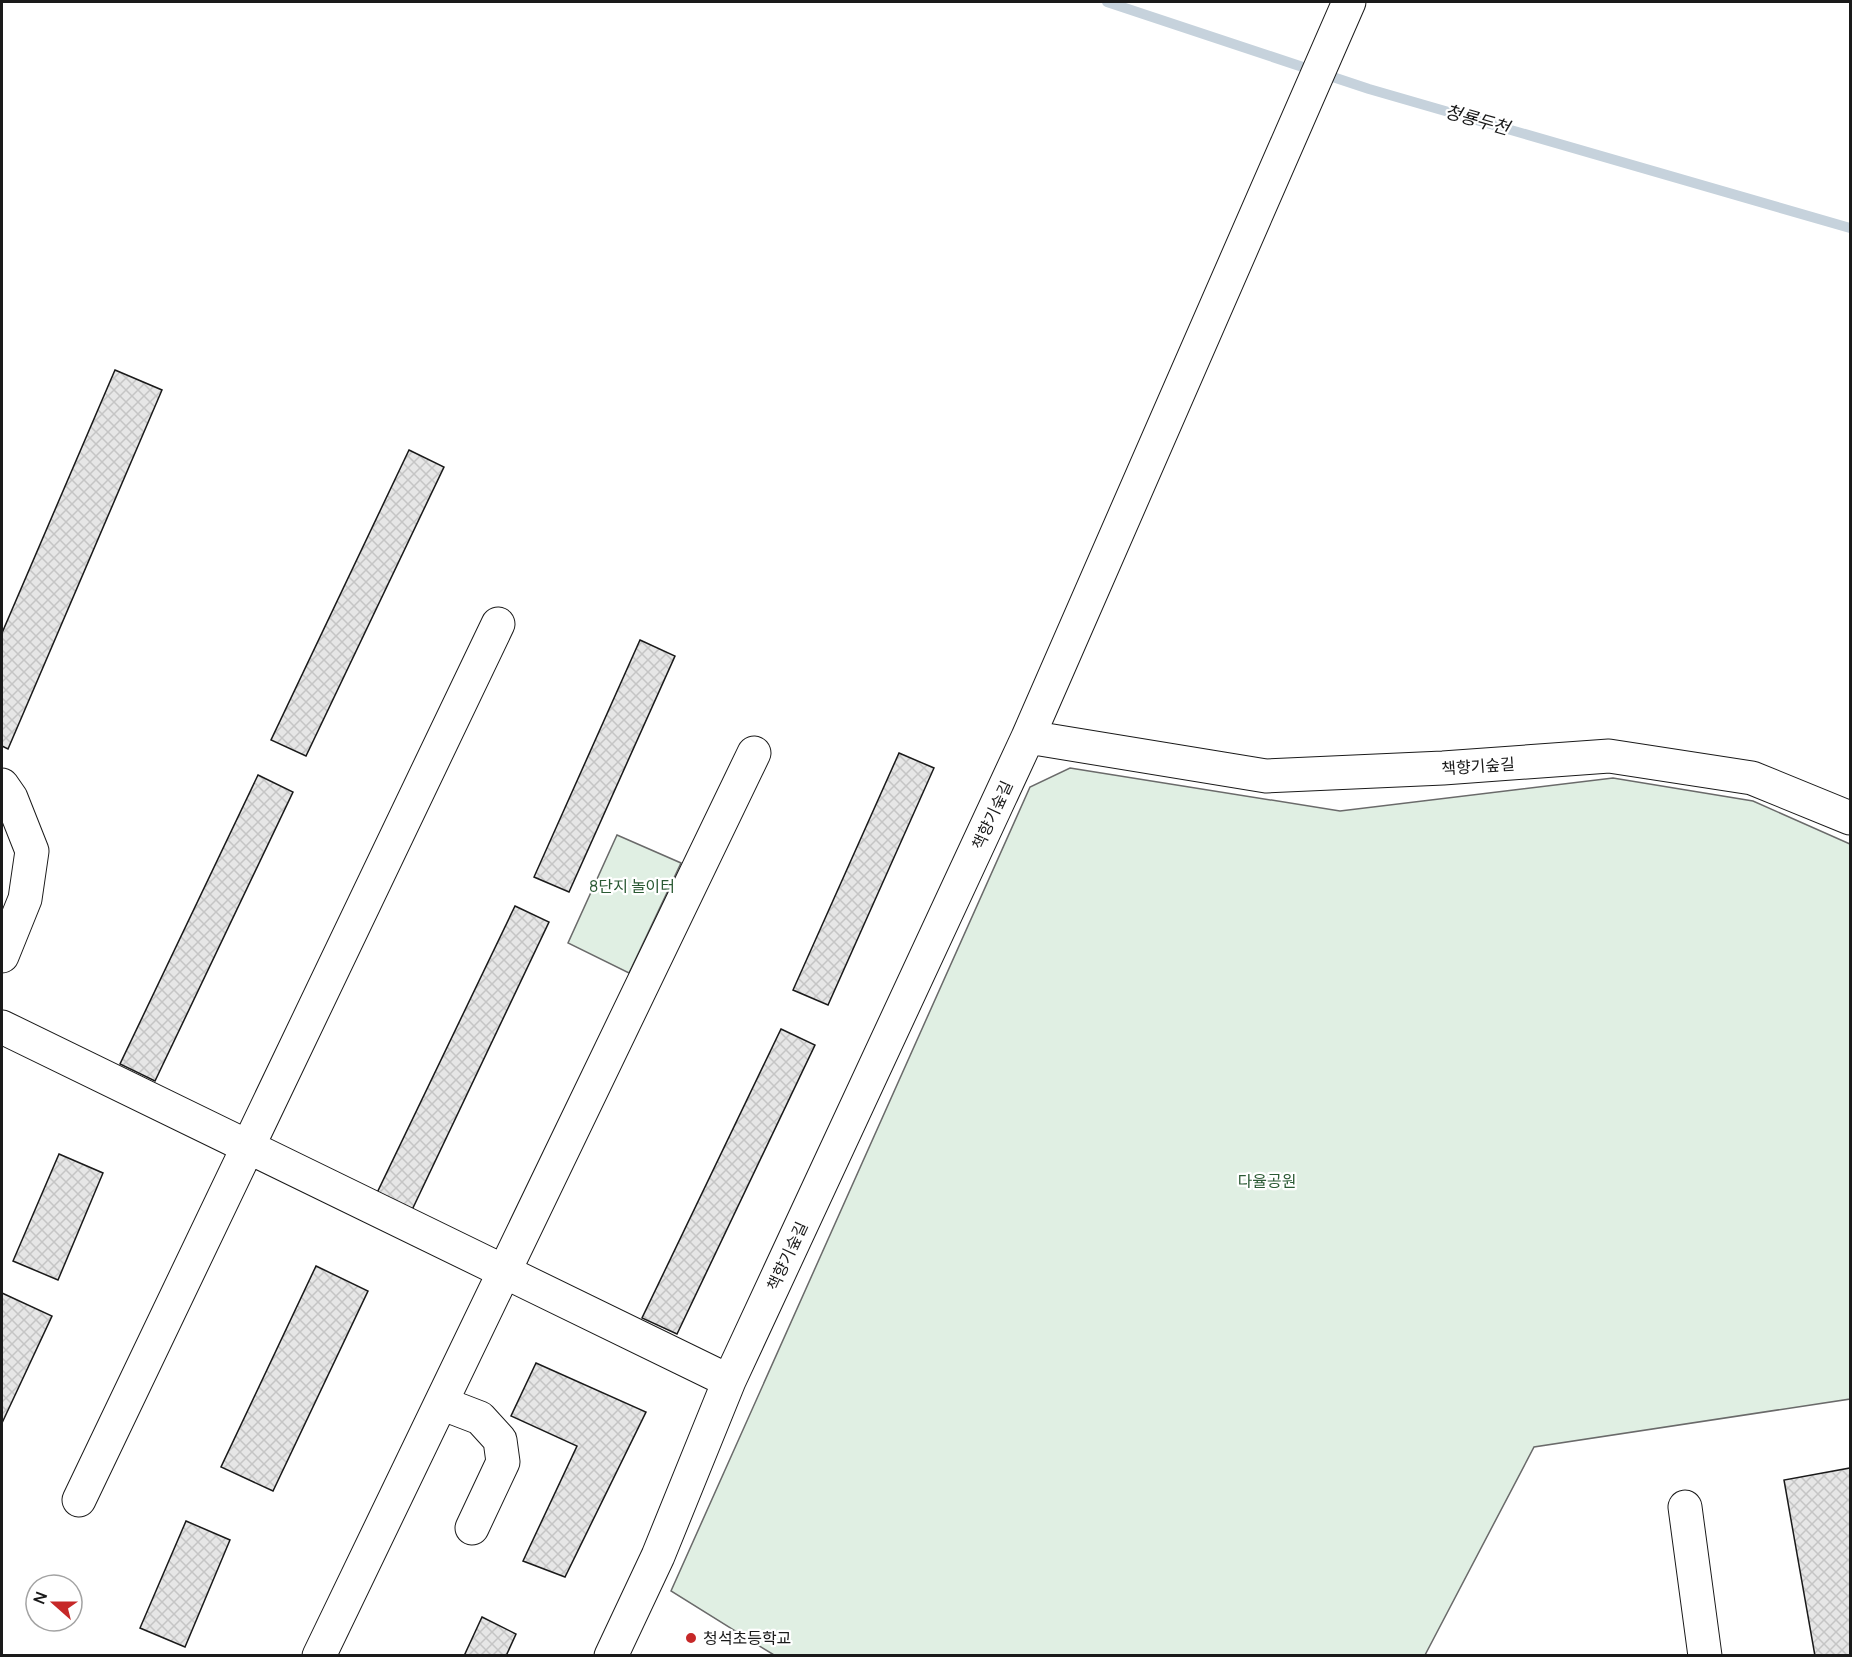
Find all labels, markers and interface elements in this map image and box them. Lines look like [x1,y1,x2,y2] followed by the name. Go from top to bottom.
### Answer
[1442,98,1515,140] water label: 청룡두천
[1441,752,1515,780] street label: 책향기숲길
[966,777,1018,853] street label: 책향기숲길
[589,875,675,897] park label: 8단지 놀이터
[1238,1170,1296,1192] park label: 다율공원
[761,1218,813,1294] street label: 책향기숲길
[24,1573,84,1633] north arrow
[28,1588,52,1607] text: N
[703,1627,791,1649] place label: 청석초등학교
[684,1631,698,1645] marker: 청석초등학교

